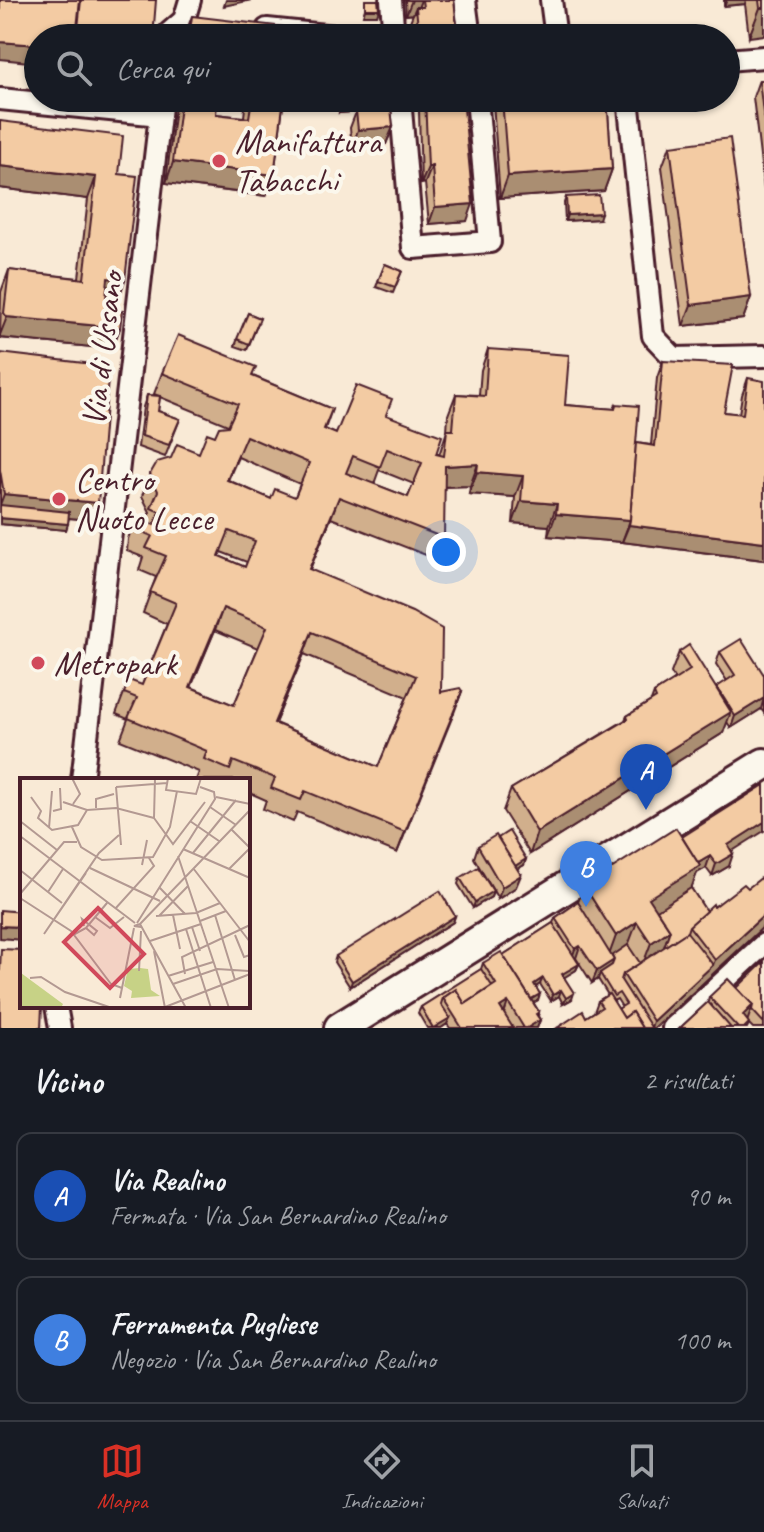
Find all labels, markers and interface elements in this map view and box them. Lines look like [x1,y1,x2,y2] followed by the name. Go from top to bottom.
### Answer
[24,24,740,112] search box
[52,46,96,90] icon: search
[116,49,209,87] text: Cerca qui
[235,120,383,202] place label: Manifattura Tabacchi
[210,152,228,170] marker: Manifattura Tabacchi
[71,266,133,428] street label: Via di Ussano
[75,458,215,540] place label: Centro Nuoto Lecce
[50,490,68,508] marker: Centro Nuoto Lecce
[426,532,466,572] your location
[54,642,179,685] place label: Metropark
[29,654,47,672] marker: Metropark
[620,744,672,810] pin: A
[20,778,250,1008] inset map
[560,841,612,907] pin: B
[32,1059,102,1102] text: Vicino
[644,1064,732,1097] text: 2 risultati
[110,1161,224,1199] text: Via Realino
[53,1180,67,1213] text: A
[686,1180,730,1213] text: 90 m
[110,1199,446,1232] text: Fermata · Via San Bernardino Realino
[110,1305,316,1343] text: Ferramenta Pugliese
[53,1324,67,1357] text: B
[674,1324,730,1357] text: 100 m
[110,1343,436,1376] text: Negozio · Via San Bernardino Realino
[97,1439,148,1515] tab: Mappa
[341,1439,422,1515] tab: Indicazioni
[616,1439,667,1515] tab: Salvati

